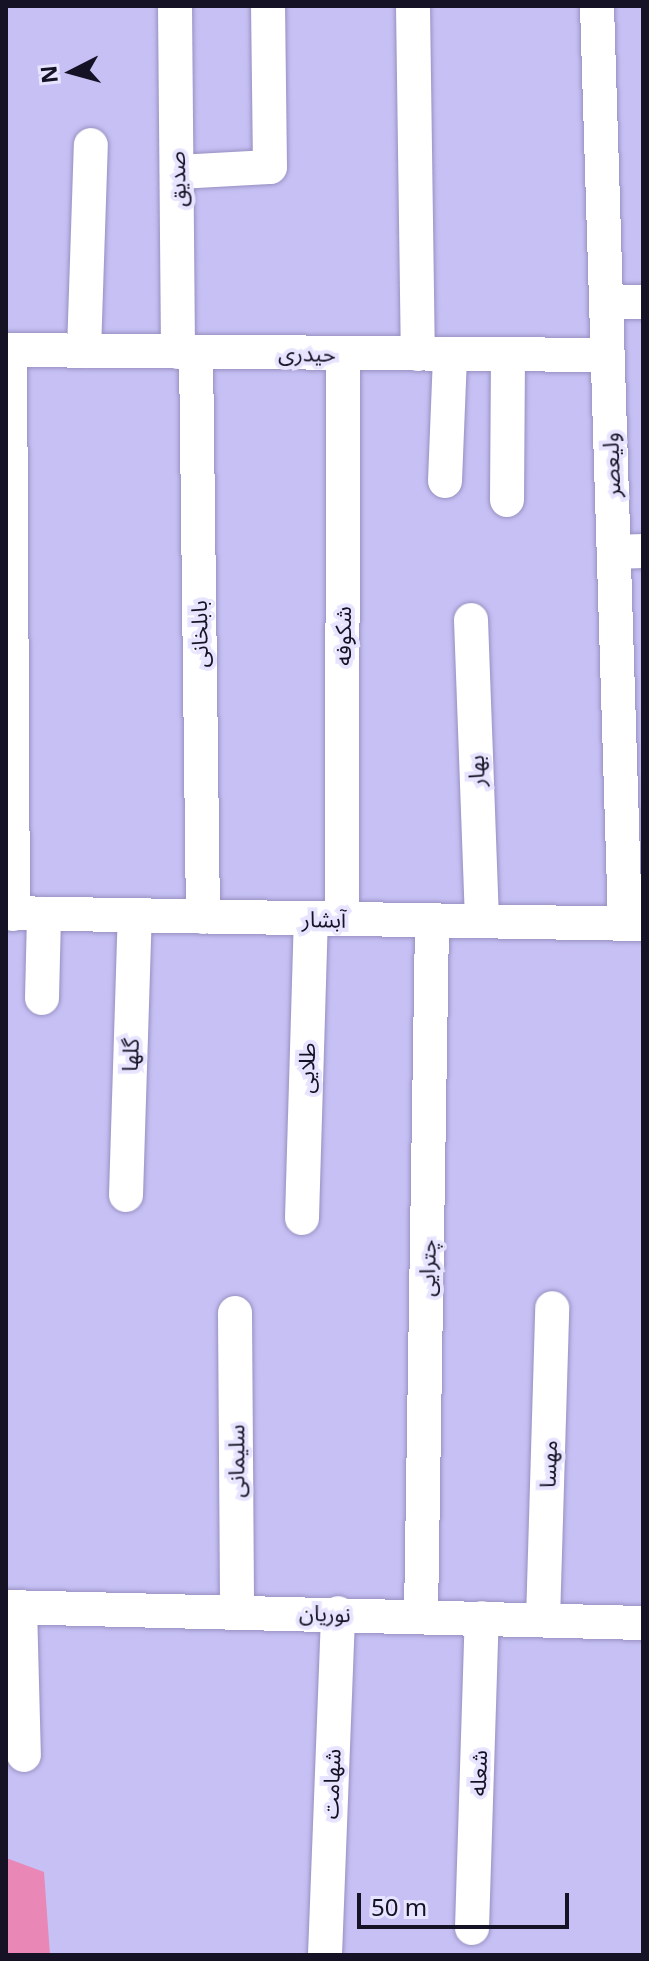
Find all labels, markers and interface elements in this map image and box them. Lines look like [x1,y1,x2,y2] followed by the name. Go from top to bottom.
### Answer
[32,32,112,112] north arrow
[32,64,64,85] text: N
[163,151,191,207] street label: صدیق
[278,339,336,367] street label: حیدری
[597,432,625,498] street label: ولیعصر
[185,600,213,668] street label: بابلخانی
[330,606,356,666] street label: شکوفه
[462,755,490,787] street label: بهار
[302,905,346,933] street label: آبشار
[116,1038,144,1072] street label: گلها
[292,1042,320,1094] street label: طلایی
[413,1239,441,1297] street label: چترایی
[223,1424,249,1498] street label: سلیمانی
[534,1440,562,1488] street label: مهسا
[299,1599,351,1627] street label: نوریان
[317,1748,345,1820] street label: شهامت
[464,1750,492,1796] street label: شعله
[361,1877,573,1927] scale bar
[371,1890,427,1923] text: 50 m

